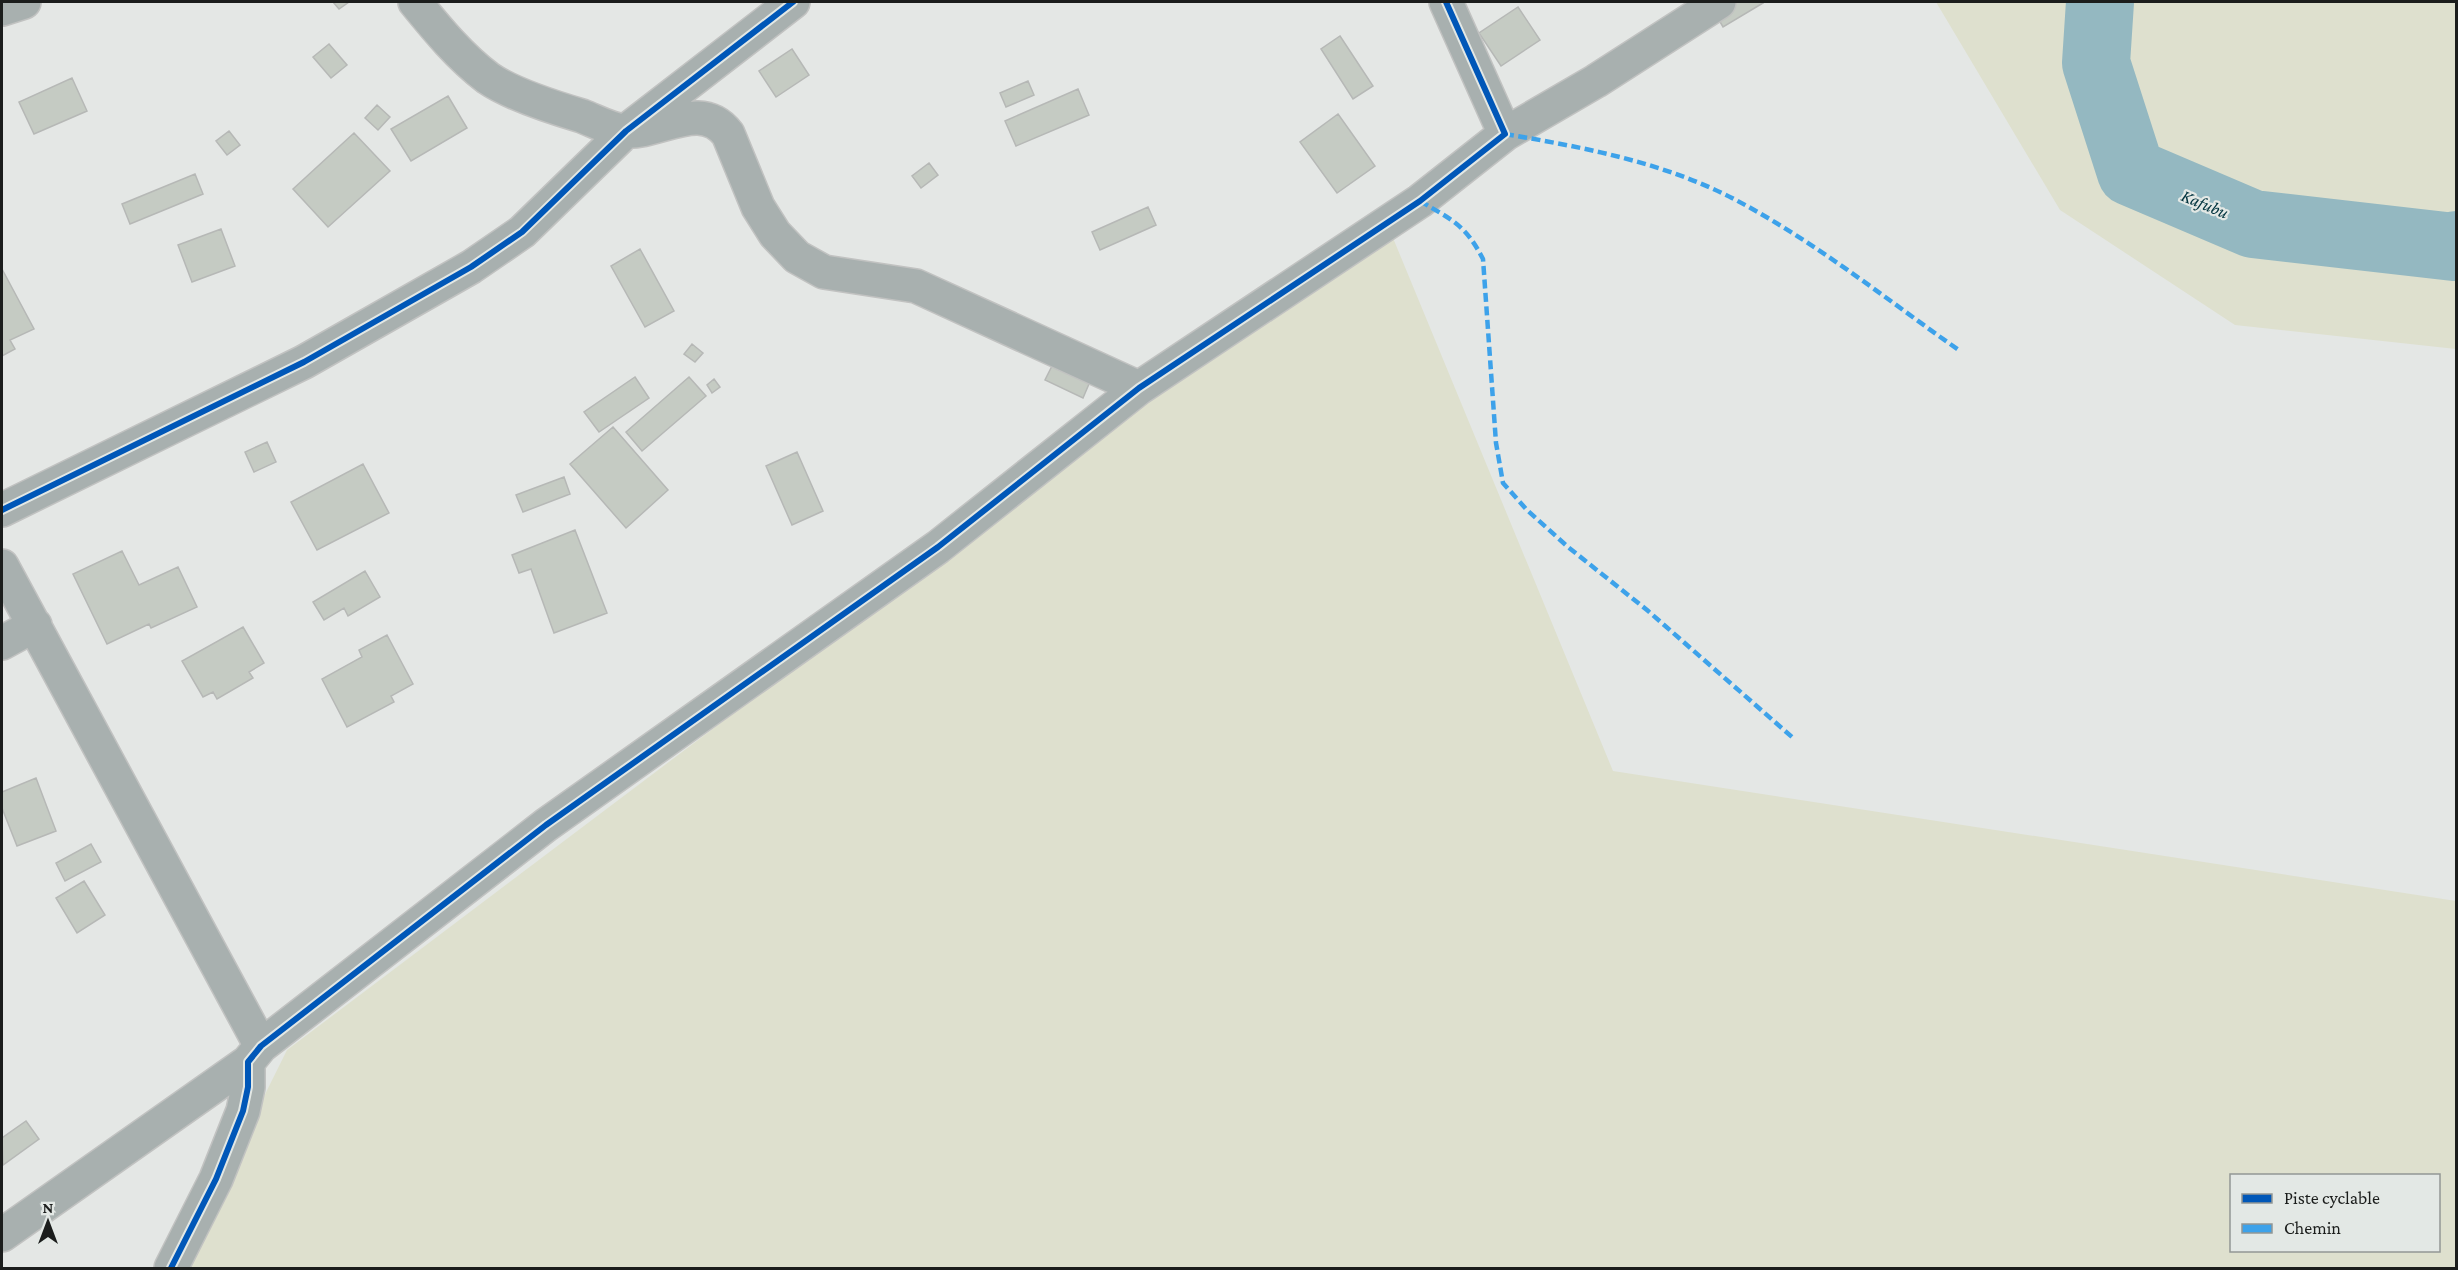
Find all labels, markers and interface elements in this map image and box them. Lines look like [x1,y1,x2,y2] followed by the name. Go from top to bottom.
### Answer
[2178,185,2232,223] water label: Kafubu
[2230,1174,2440,1252] legend
[2284,1188,2380,1208] text: Piste cyclable
[18,1192,78,1252] north arrow
[43,1199,54,1216] text: N
[2284,1218,2341,1238] text: Chemin

